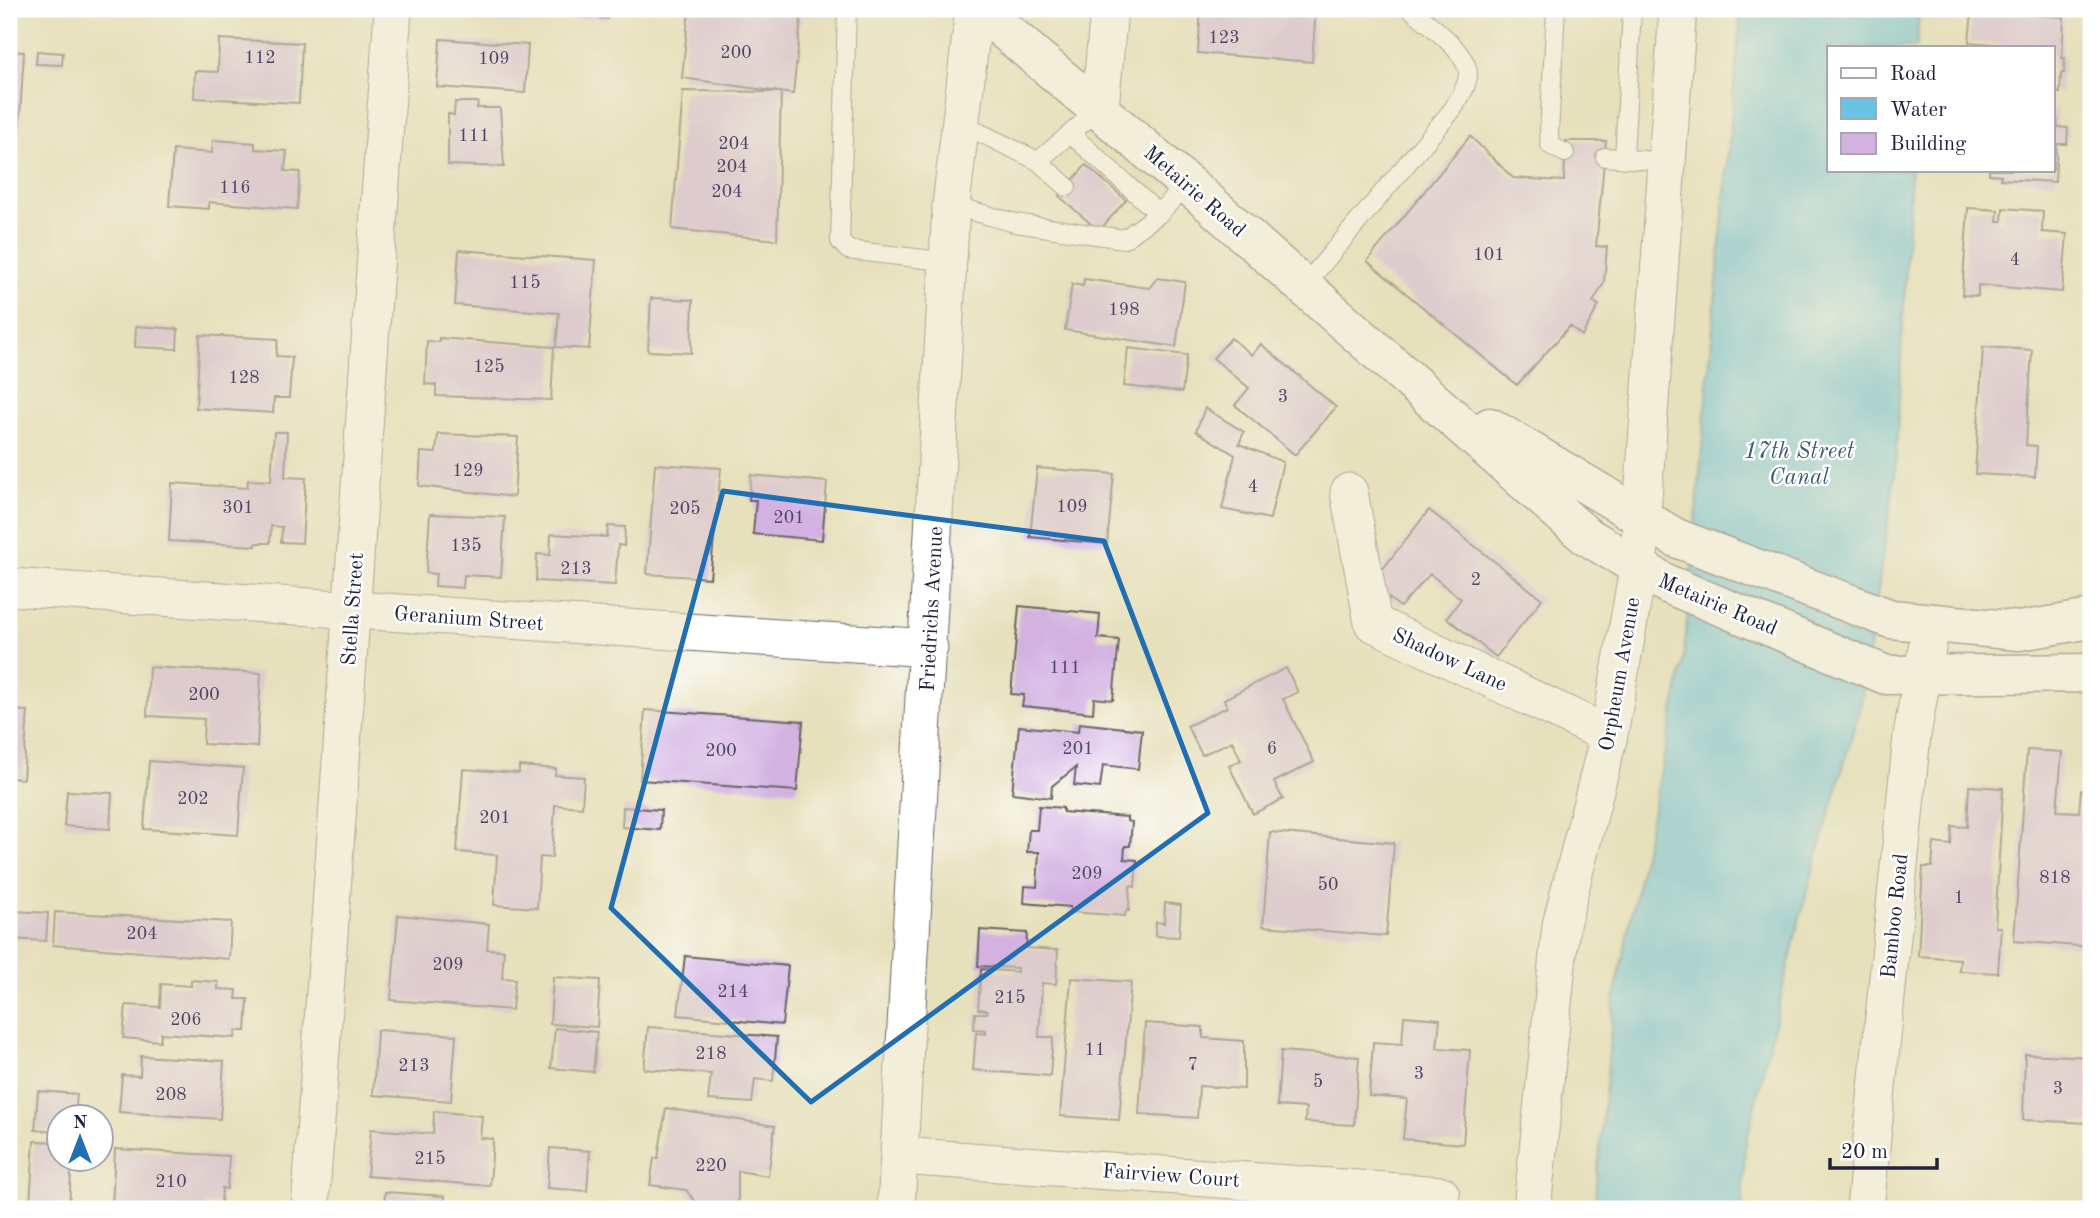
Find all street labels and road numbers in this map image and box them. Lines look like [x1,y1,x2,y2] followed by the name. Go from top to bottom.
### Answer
[1139,142,1249,242] street label: Metairie Road
[918,526,947,692] street label: Friedrichs Avenue
[339,552,368,666] street label: Stella Street
[1655,571,1780,640] street label: Metairie Road
[1597,596,1644,753] street label: Orpheum Avenue
[393,604,545,635] street label: Geranium Street
[1389,625,1510,696] street label: Shadow Lane
[1878,852,1913,980] street label: Bamboo Road
[1101,1161,1240,1192] street label: Fairview Court

